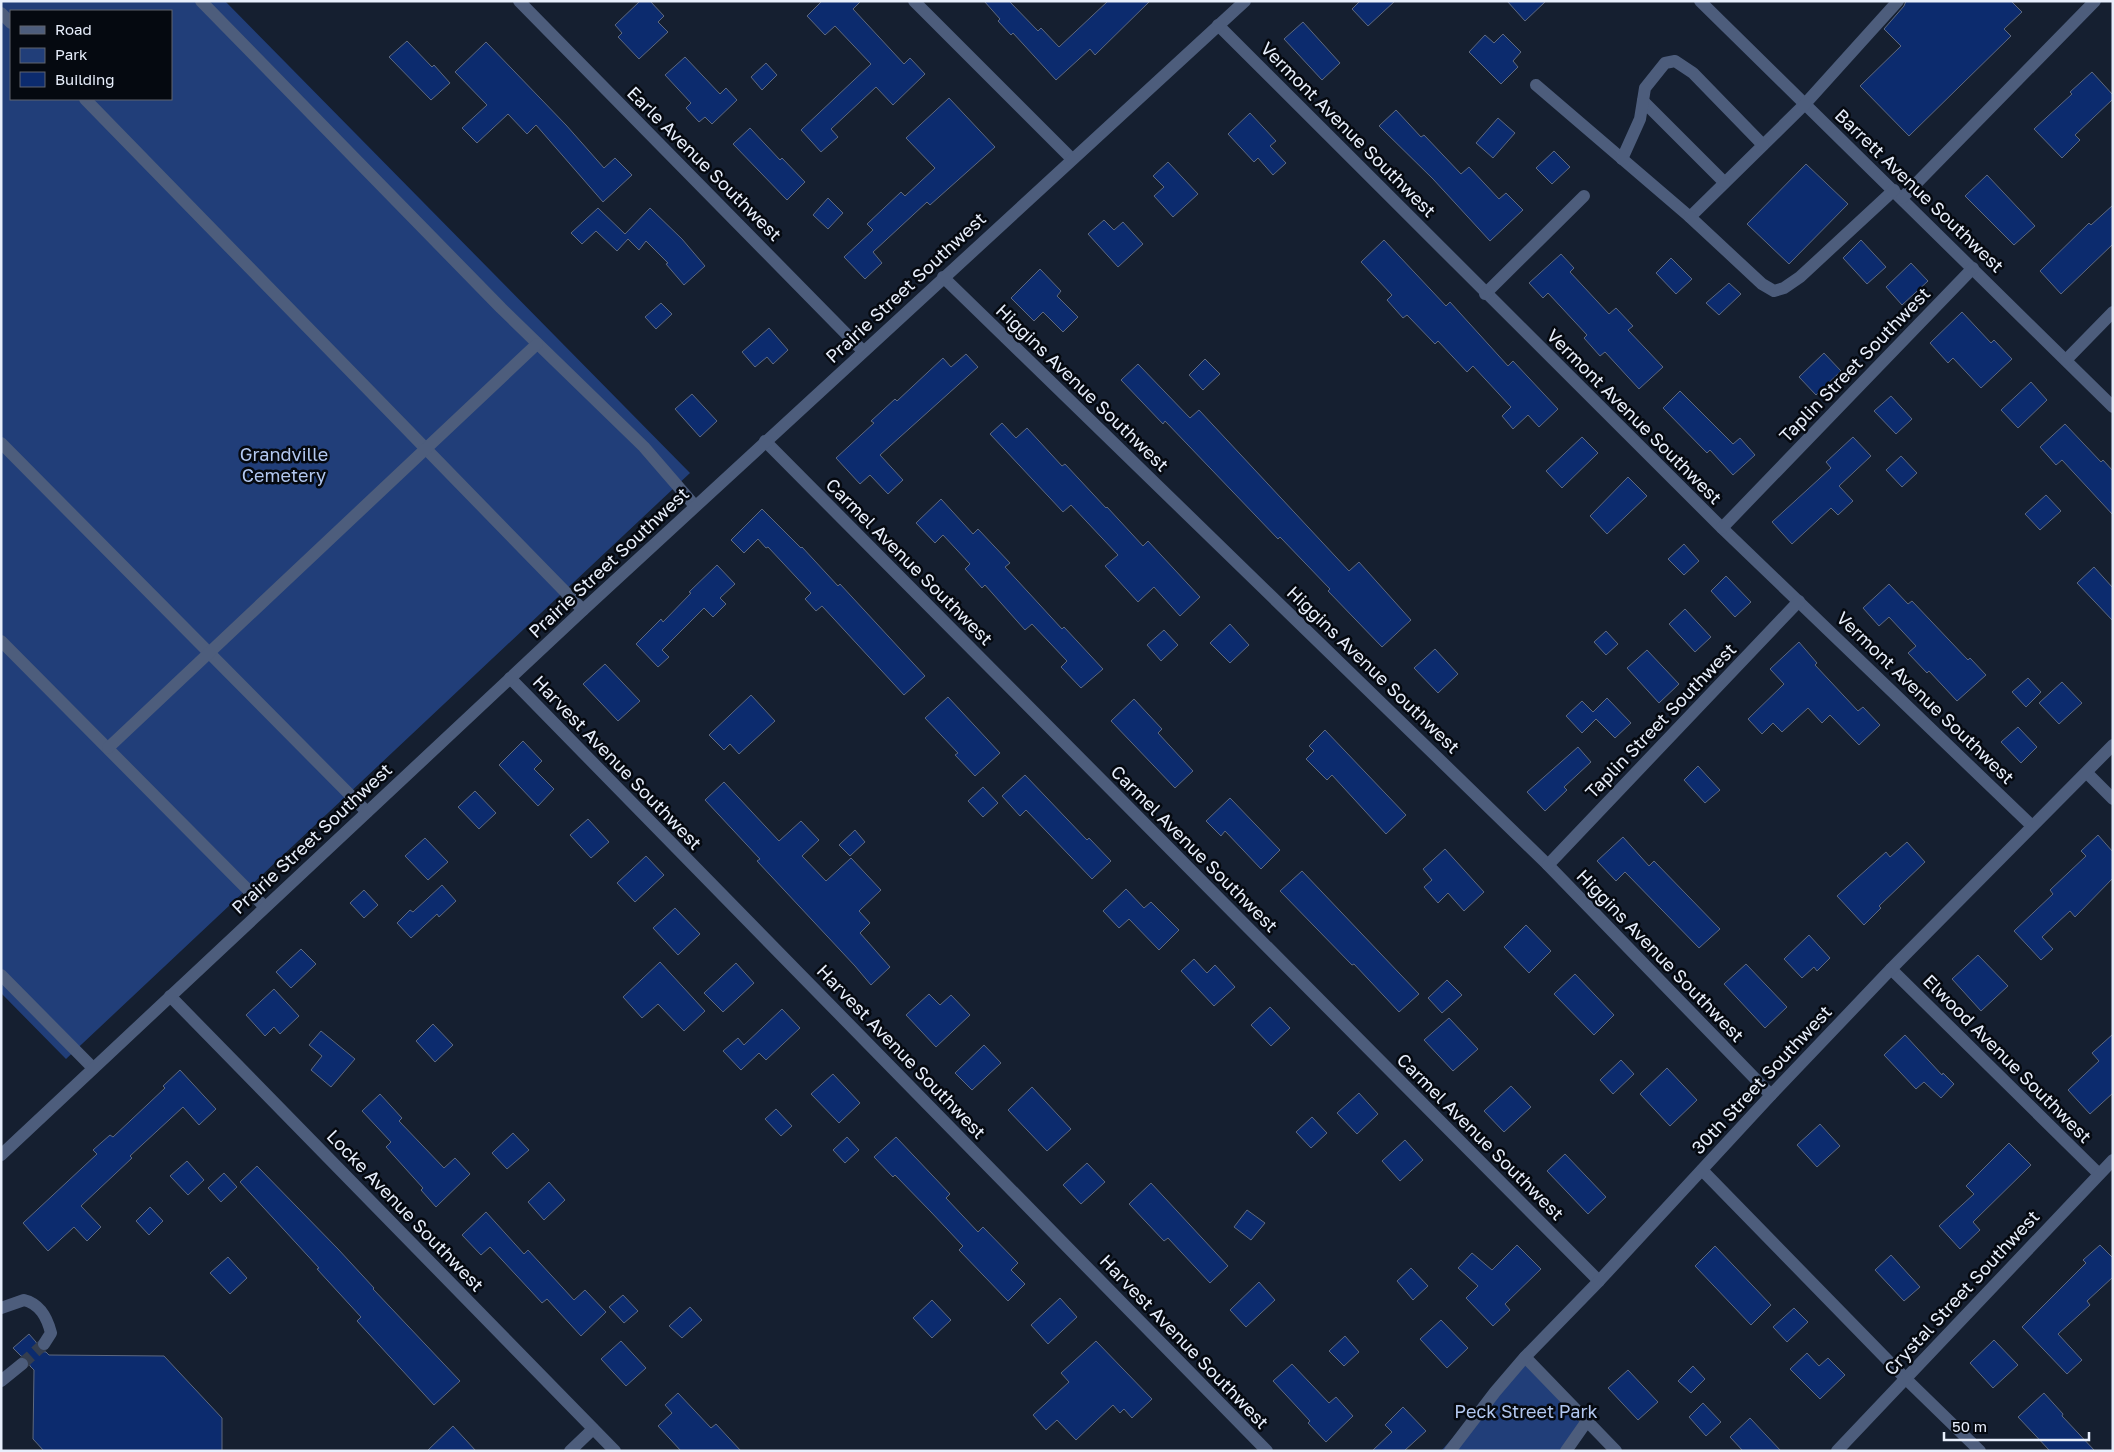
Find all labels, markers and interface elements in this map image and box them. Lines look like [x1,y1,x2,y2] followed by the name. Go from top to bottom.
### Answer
[10,10,172,100] legend
[55,20,92,38] text: Road
[1257,37,1441,221] street label: Vermont Avenue Southwest
[55,45,88,63] text: Park
[55,70,115,88] text: Building
[623,81,787,245] street label: Earle Avenue Southwest
[1831,104,2009,277] street label: Barrett Avenue Southwest
[821,207,990,367] street label: Prairie Street Southwest
[1774,282,1934,447] street label: Taplin Street Southwest
[992,299,1174,476] street label: Higgins Avenue Southwest
[1543,324,1727,508] street label: Vermont Avenue Southwest
[240,443,328,486] park label: Grandville Cemetery
[822,473,998,649] street label: Carmel Avenue Southwest
[524,482,693,642] street label: Prairie Street Southwest
[1283,581,1465,758] street label: Higgins Avenue Southwest
[1832,606,2019,788] street label: Vermont Avenue Southwest
[1580,638,1740,803] street label: Taplin Street Southwest
[529,671,707,854] street label: Harvest Avenue Southwest
[227,758,396,918] street label: Prairie Street Southwest
[1107,760,1283,936] street label: Carmel Avenue Southwest
[1572,864,1749,1046] street label: Higgins Avenue Southwest
[813,960,991,1143] street label: Harvest Avenue Southwest
[1919,970,2096,1147] street label: Elwood Avenue Southwest
[1687,1000,1836,1158] street label: 30th Street Southwest
[1393,1048,1569,1224] street label: Carmel Avenue Southwest
[323,1125,489,1296] street label: Locke Avenue Southwest
[1879,1205,2044,1379] street label: Crystal Street Southwest
[1096,1250,1274,1433] street label: Harvest Avenue Southwest
[1454,1400,1598,1422] park label: Peck Street Park
[1944,1410,2089,1442] scale bar
[1952,1417,1987,1435] text: 50 m

